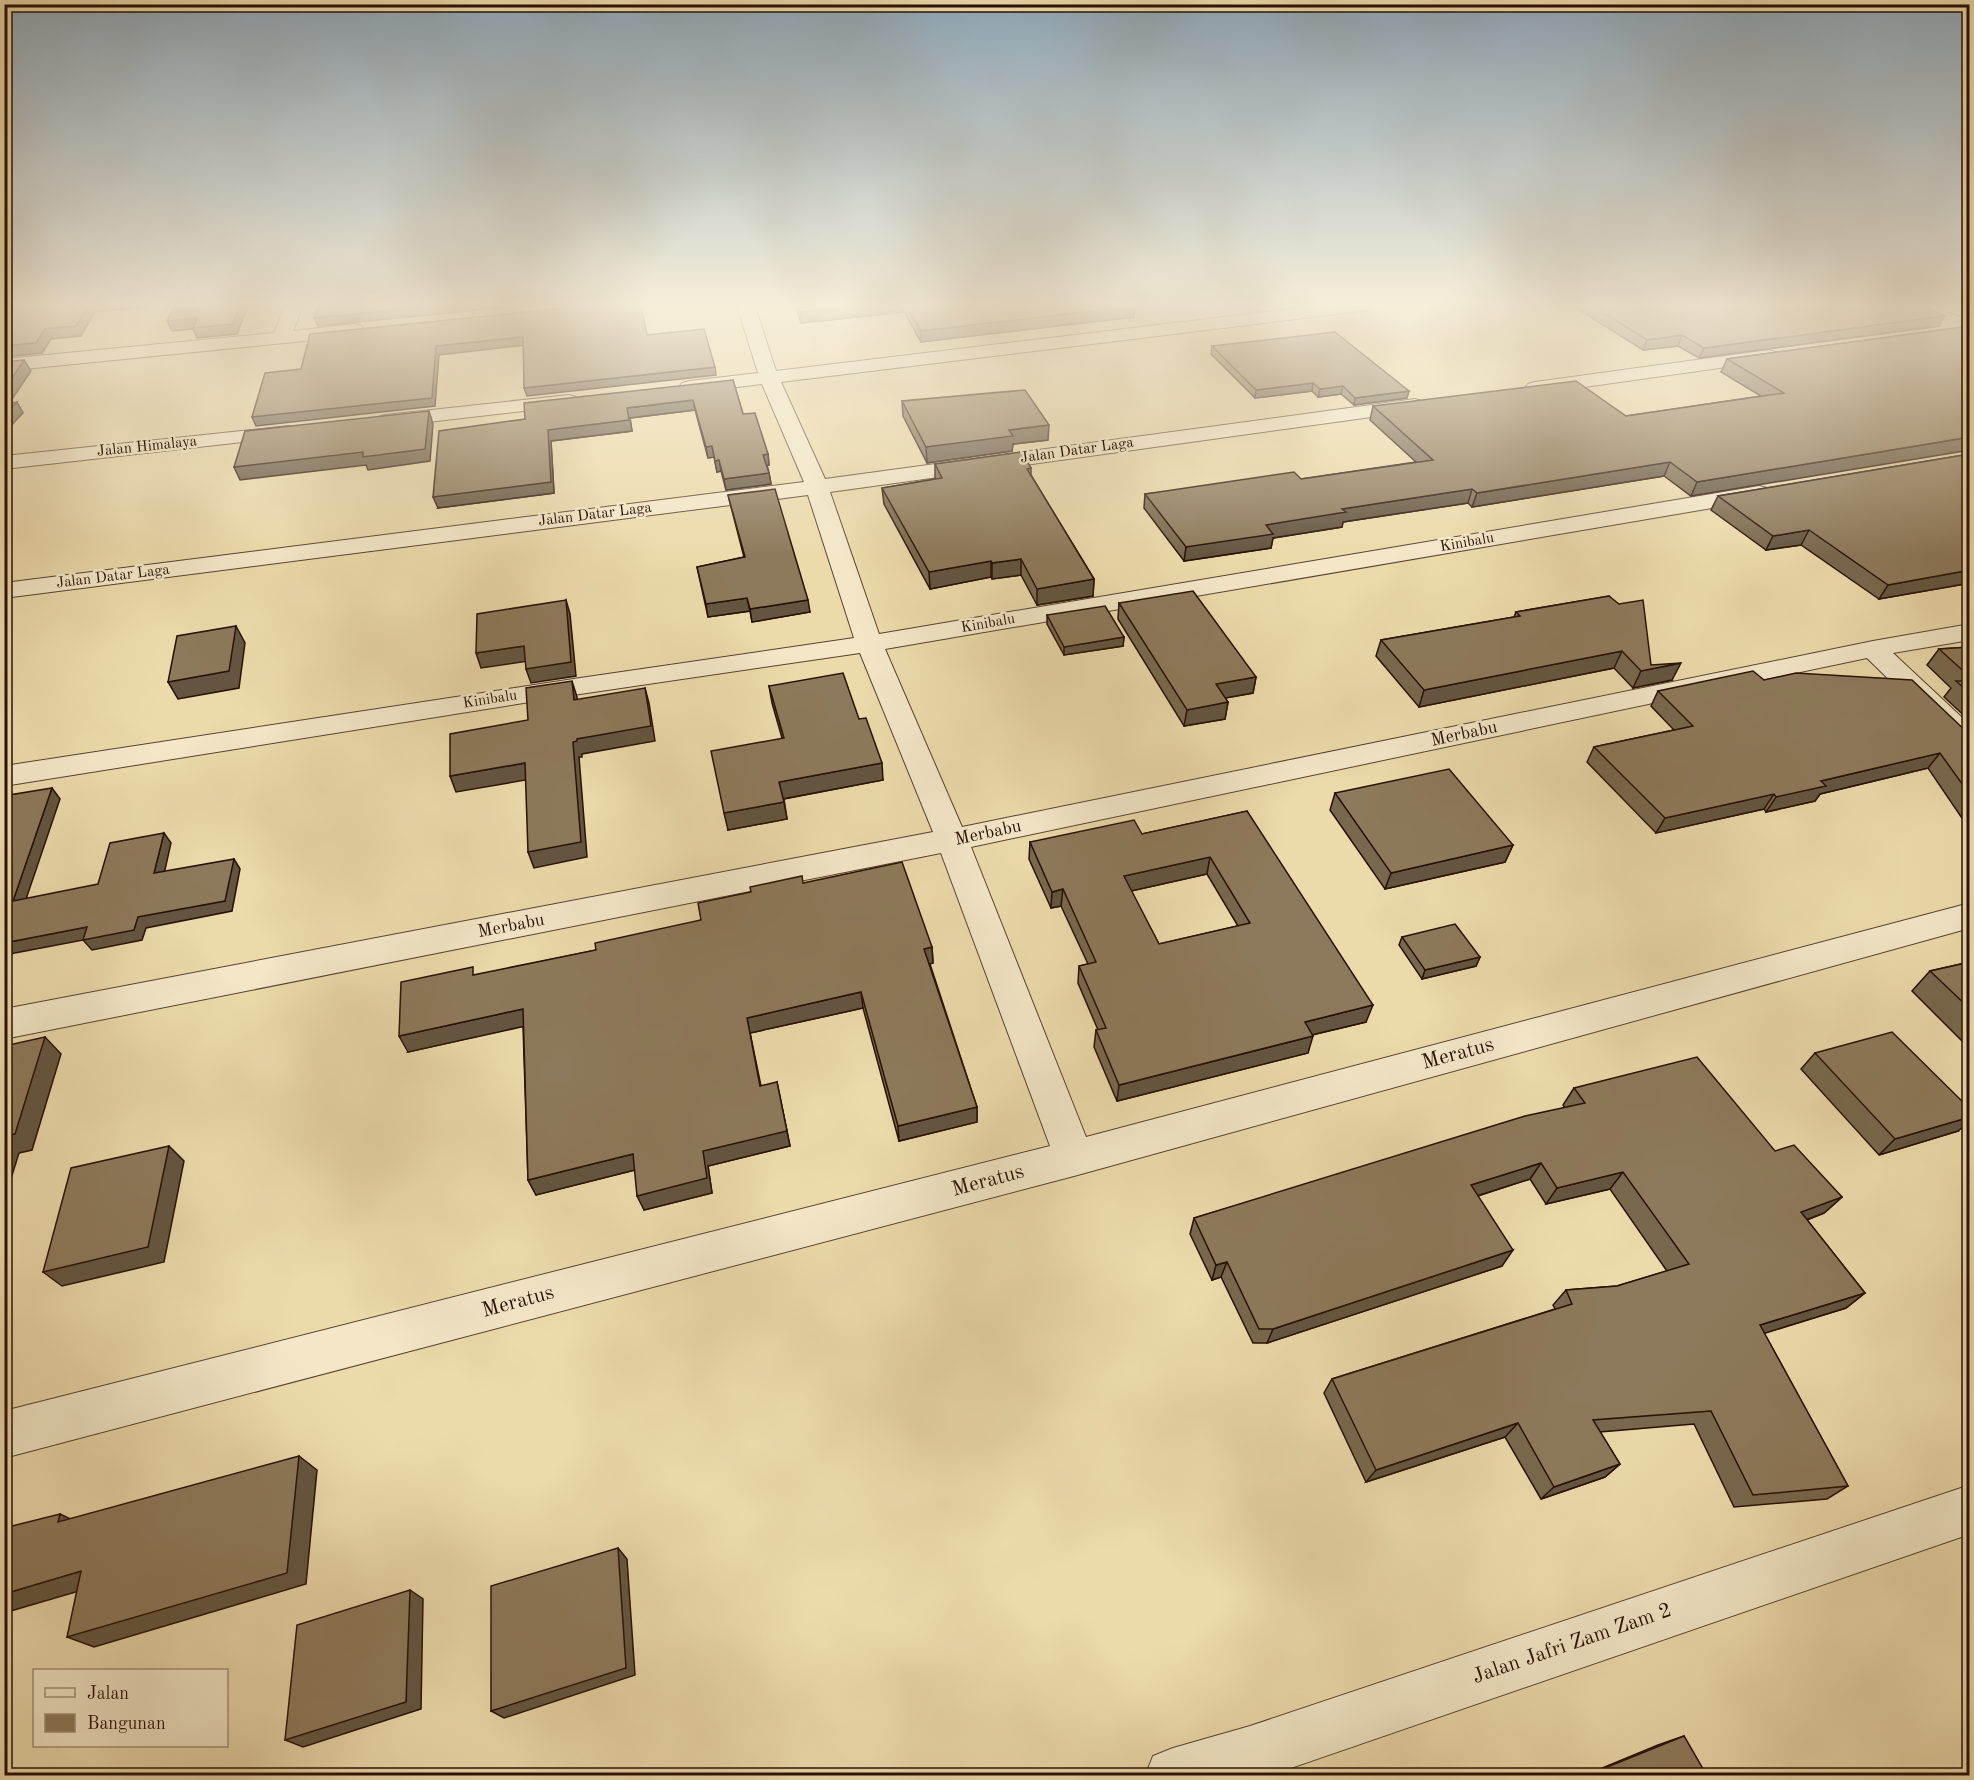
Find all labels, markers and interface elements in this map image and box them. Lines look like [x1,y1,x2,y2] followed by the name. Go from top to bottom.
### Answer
[96,434,198,460] street label: Jalan Himalaya
[1019,436,1135,466] street label: Jalan Datar Laga
[537,501,653,529] street label: Jalan Datar Laga
[1439,531,1495,555] street label: Kinibalu
[55,563,171,591] street label: Jalan Datar Laga
[960,612,1016,636] street label: Kinibalu
[462,688,518,712] street label: Kinibalu
[1429,718,1499,750] street label: Merbabu
[953,817,1023,849] street label: Merbabu
[476,911,546,941] street label: Merbabu
[1420,1034,1496,1074] street label: Meratus
[950,1161,1026,1201] street label: Meratus
[480,1282,556,1322] street label: Meratus
[1470,1600,1674,1688] street label: Jalan Jafri Zam Zam 2
[33,1669,228,1747] legend
[87,1685,129,1703] text: Jalan
[87,1715,166,1733] text: Bangunan

